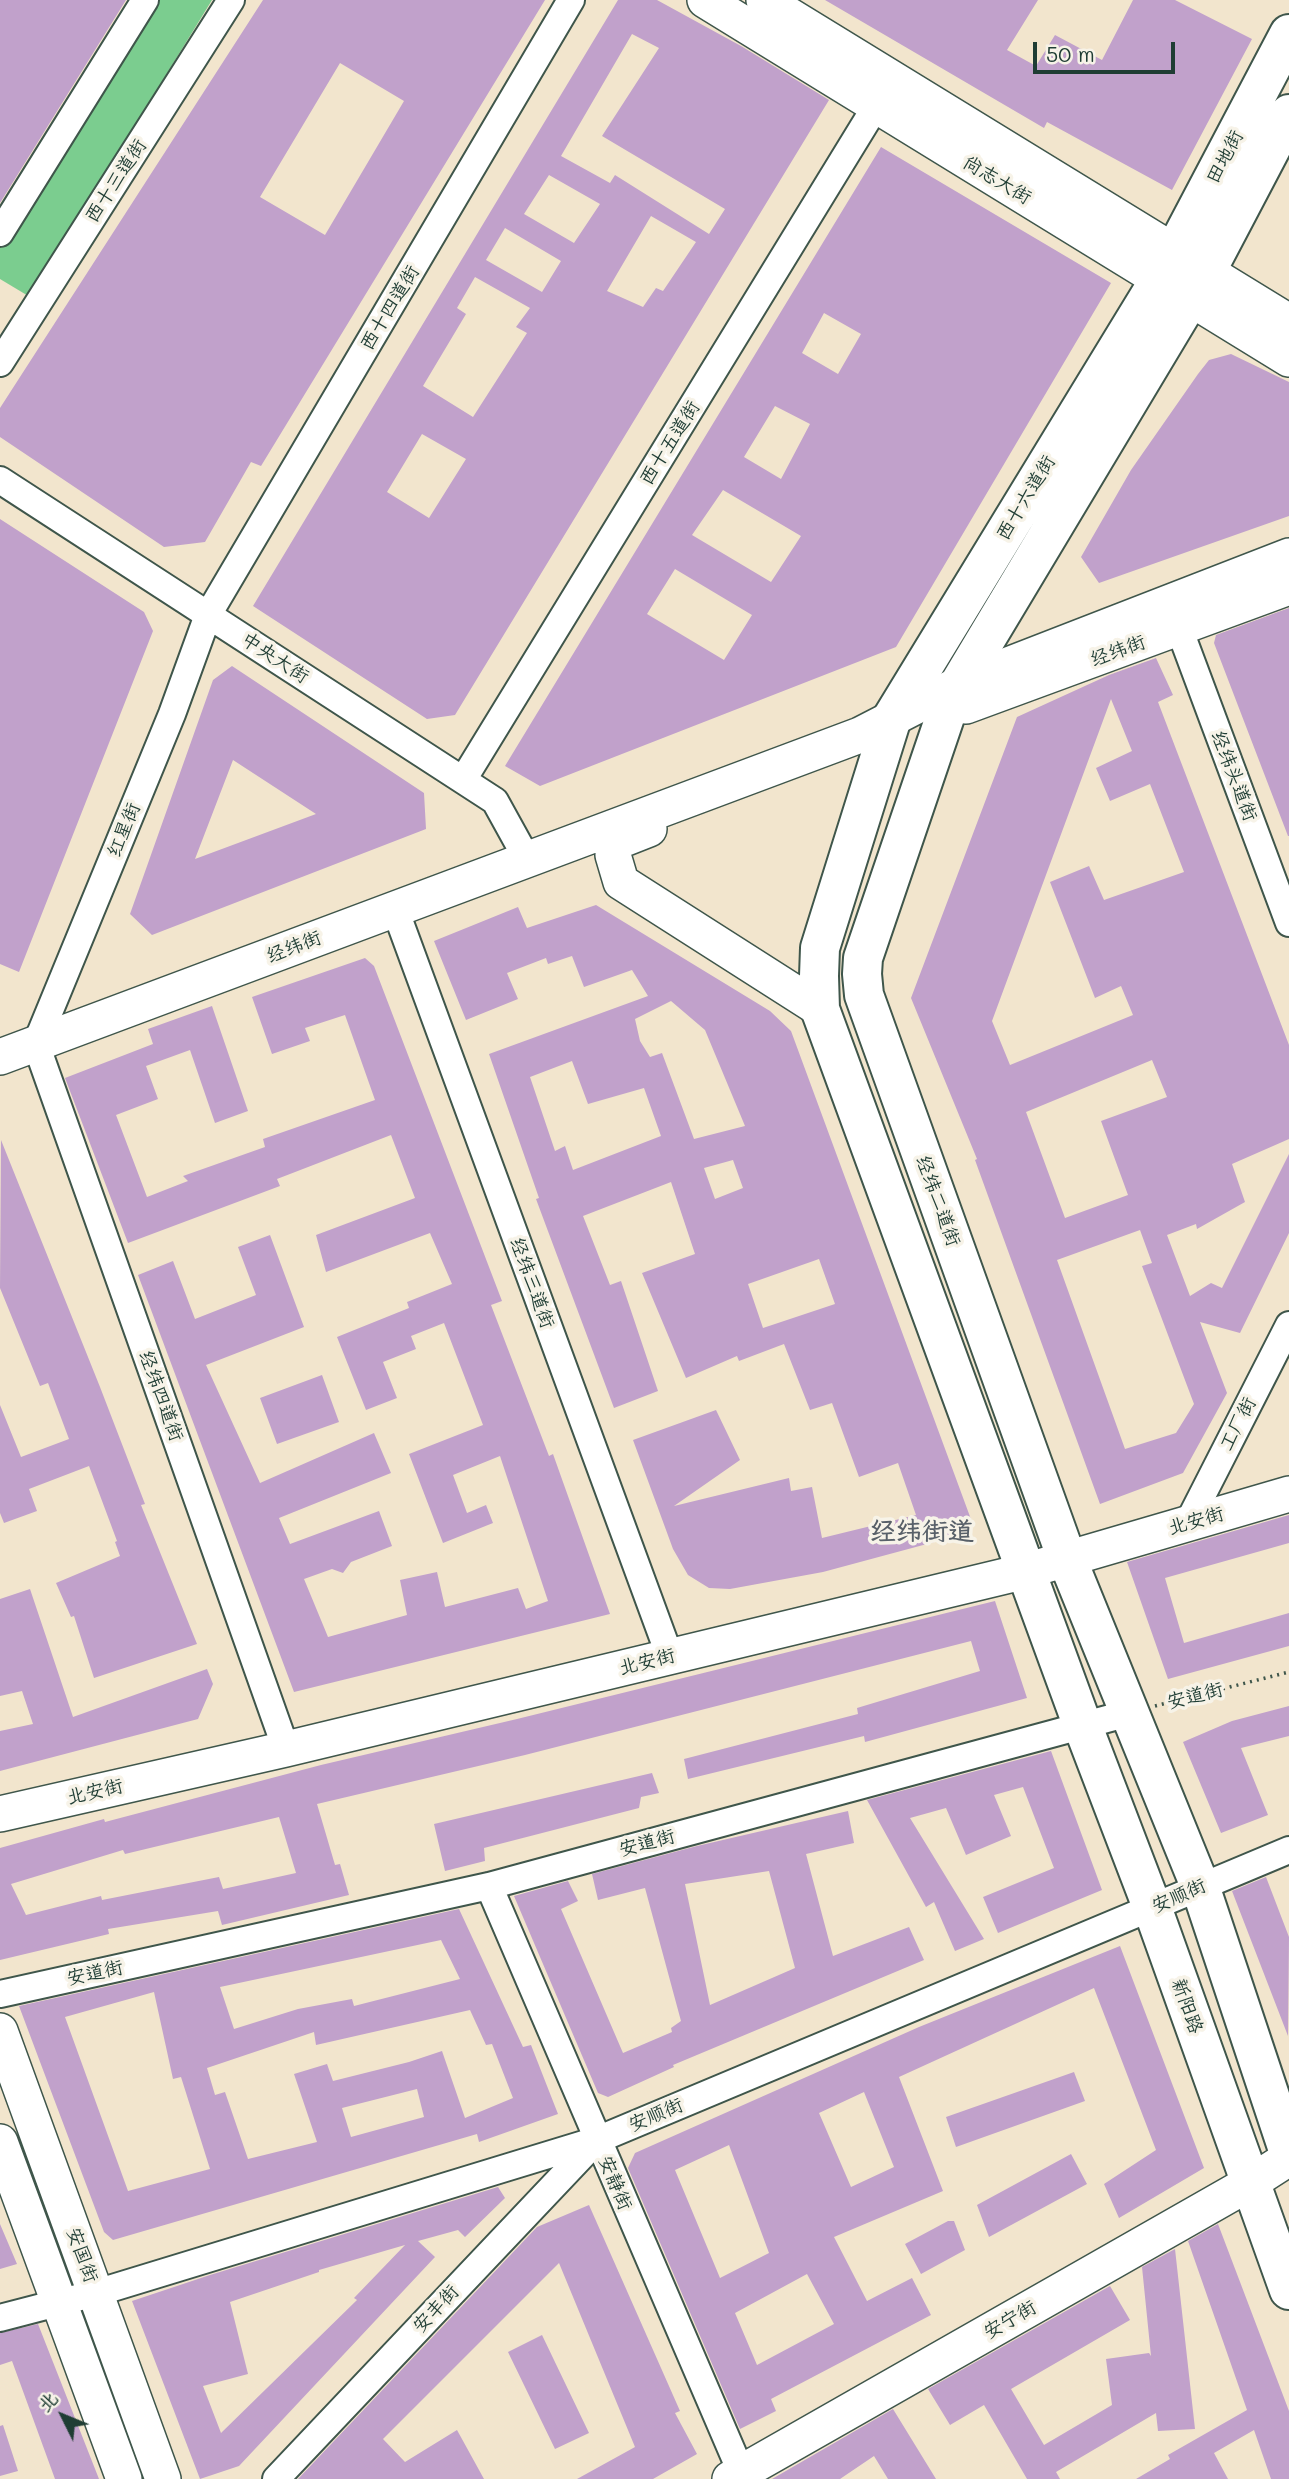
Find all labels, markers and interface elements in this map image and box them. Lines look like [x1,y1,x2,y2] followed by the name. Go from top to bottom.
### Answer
[1037,28,1179,72] scale bar
[1046,40,1095,67] text: 50 m
[1202,126,1248,188] street label: 田地街
[81,135,151,227] street label: 西十三道街
[959,151,1035,209] street label: 尚志大街
[356,261,424,355] street label: 西十四道街
[635,397,705,489] street label: 西十五道街
[992,451,1060,545] street label: 西十六道街
[237,628,313,688] street label: 中央大街
[1087,631,1149,671] street label: 经纬街
[1206,728,1262,824] street label: 经纬头道街
[103,799,145,861] street label: 红星街
[263,926,325,968] street label: 经纬街
[911,1152,965,1250] street label: 经纬二道街
[505,1234,559,1332] street label: 经纬三道街
[134,1347,188,1445] street label: 经纬四道街
[1215,1393,1261,1455] street label: 工厂街
[1165,1502,1227,1540] street label: 北安街
[870,1516,974,1548] district label: 经纬街道
[617,1644,677,1680] street label: 北安街
[1165,1678,1225,1714] street label: 安道街
[65,1774,125,1810] street label: 北安街
[617,1825,677,1861] street label: 安道街
[1148,1874,1210,1918] street label: 安顺街
[65,1956,125,1990] street label: 安道街
[1167,1975,1207,2037] street label: 新阳路
[625,2093,687,2137] street label: 安顺街
[593,2152,637,2214] street label: 安静街
[62,2224,102,2286] street label: 安国街
[408,2280,464,2338] street label: 安丰街
[980,2296,1040,2344] street label: 安宁街
[28,2381,98,2451] north arrow
[32,2386,63,2417] text: 北

